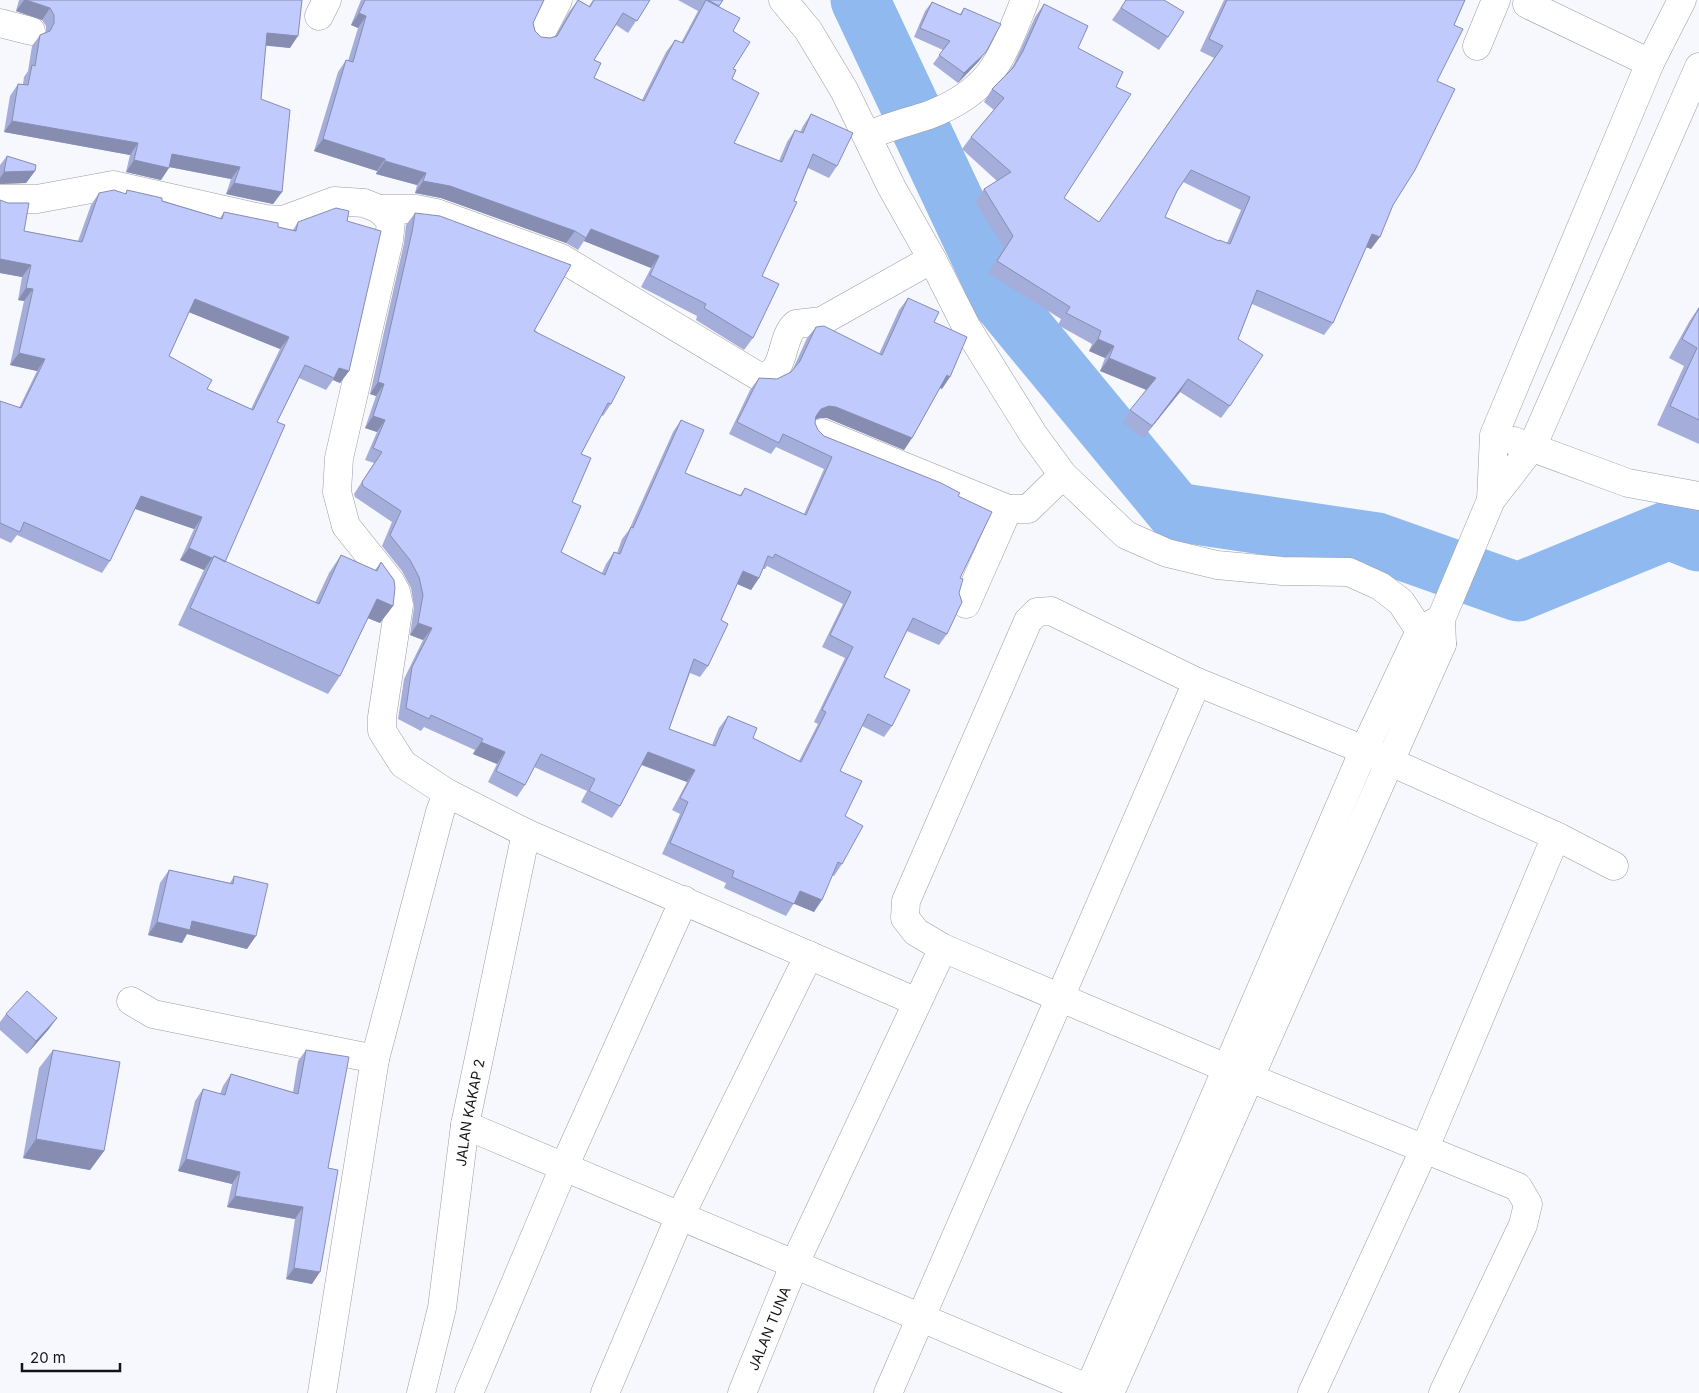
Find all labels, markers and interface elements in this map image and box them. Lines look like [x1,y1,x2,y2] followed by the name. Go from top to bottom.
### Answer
[451,1057,487,1167] street label: JALAN KAKAP 2
[744,1283,793,1373] street label: JALAN TUNA
[22,1340,120,1372] scale bar
[30,1348,66,1367] text: 20 m

